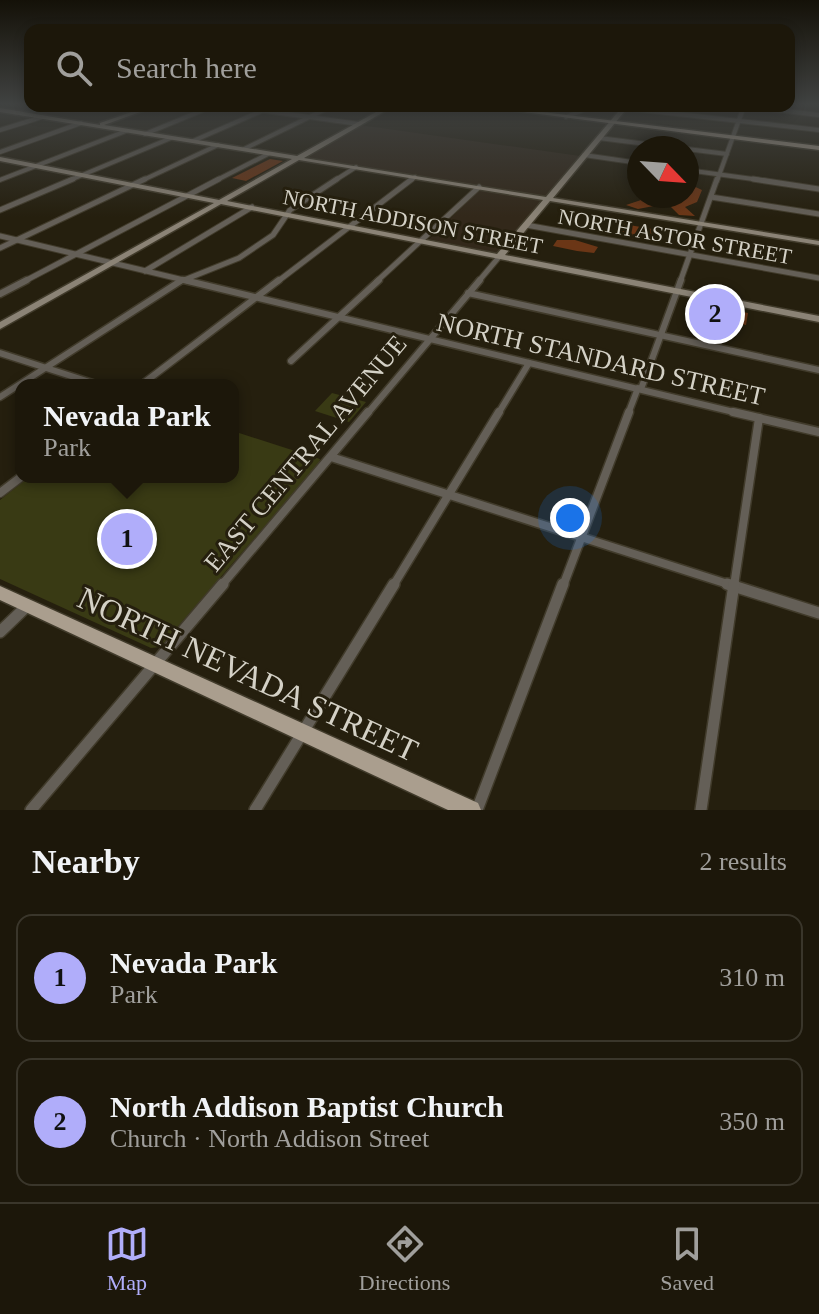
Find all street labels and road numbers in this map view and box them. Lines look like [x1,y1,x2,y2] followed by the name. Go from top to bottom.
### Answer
[281,184,545,259] street label: NORTH ADDISON STREET
[556,204,794,269] street label: NORTH ASTOR STREET
[434,308,768,411] street label: NORTH STANDARD STREET
[198,330,412,577] street label: EAST CENTRAL AVENUE
[72,579,424,769] street label: NORTH NEVADA STREET

